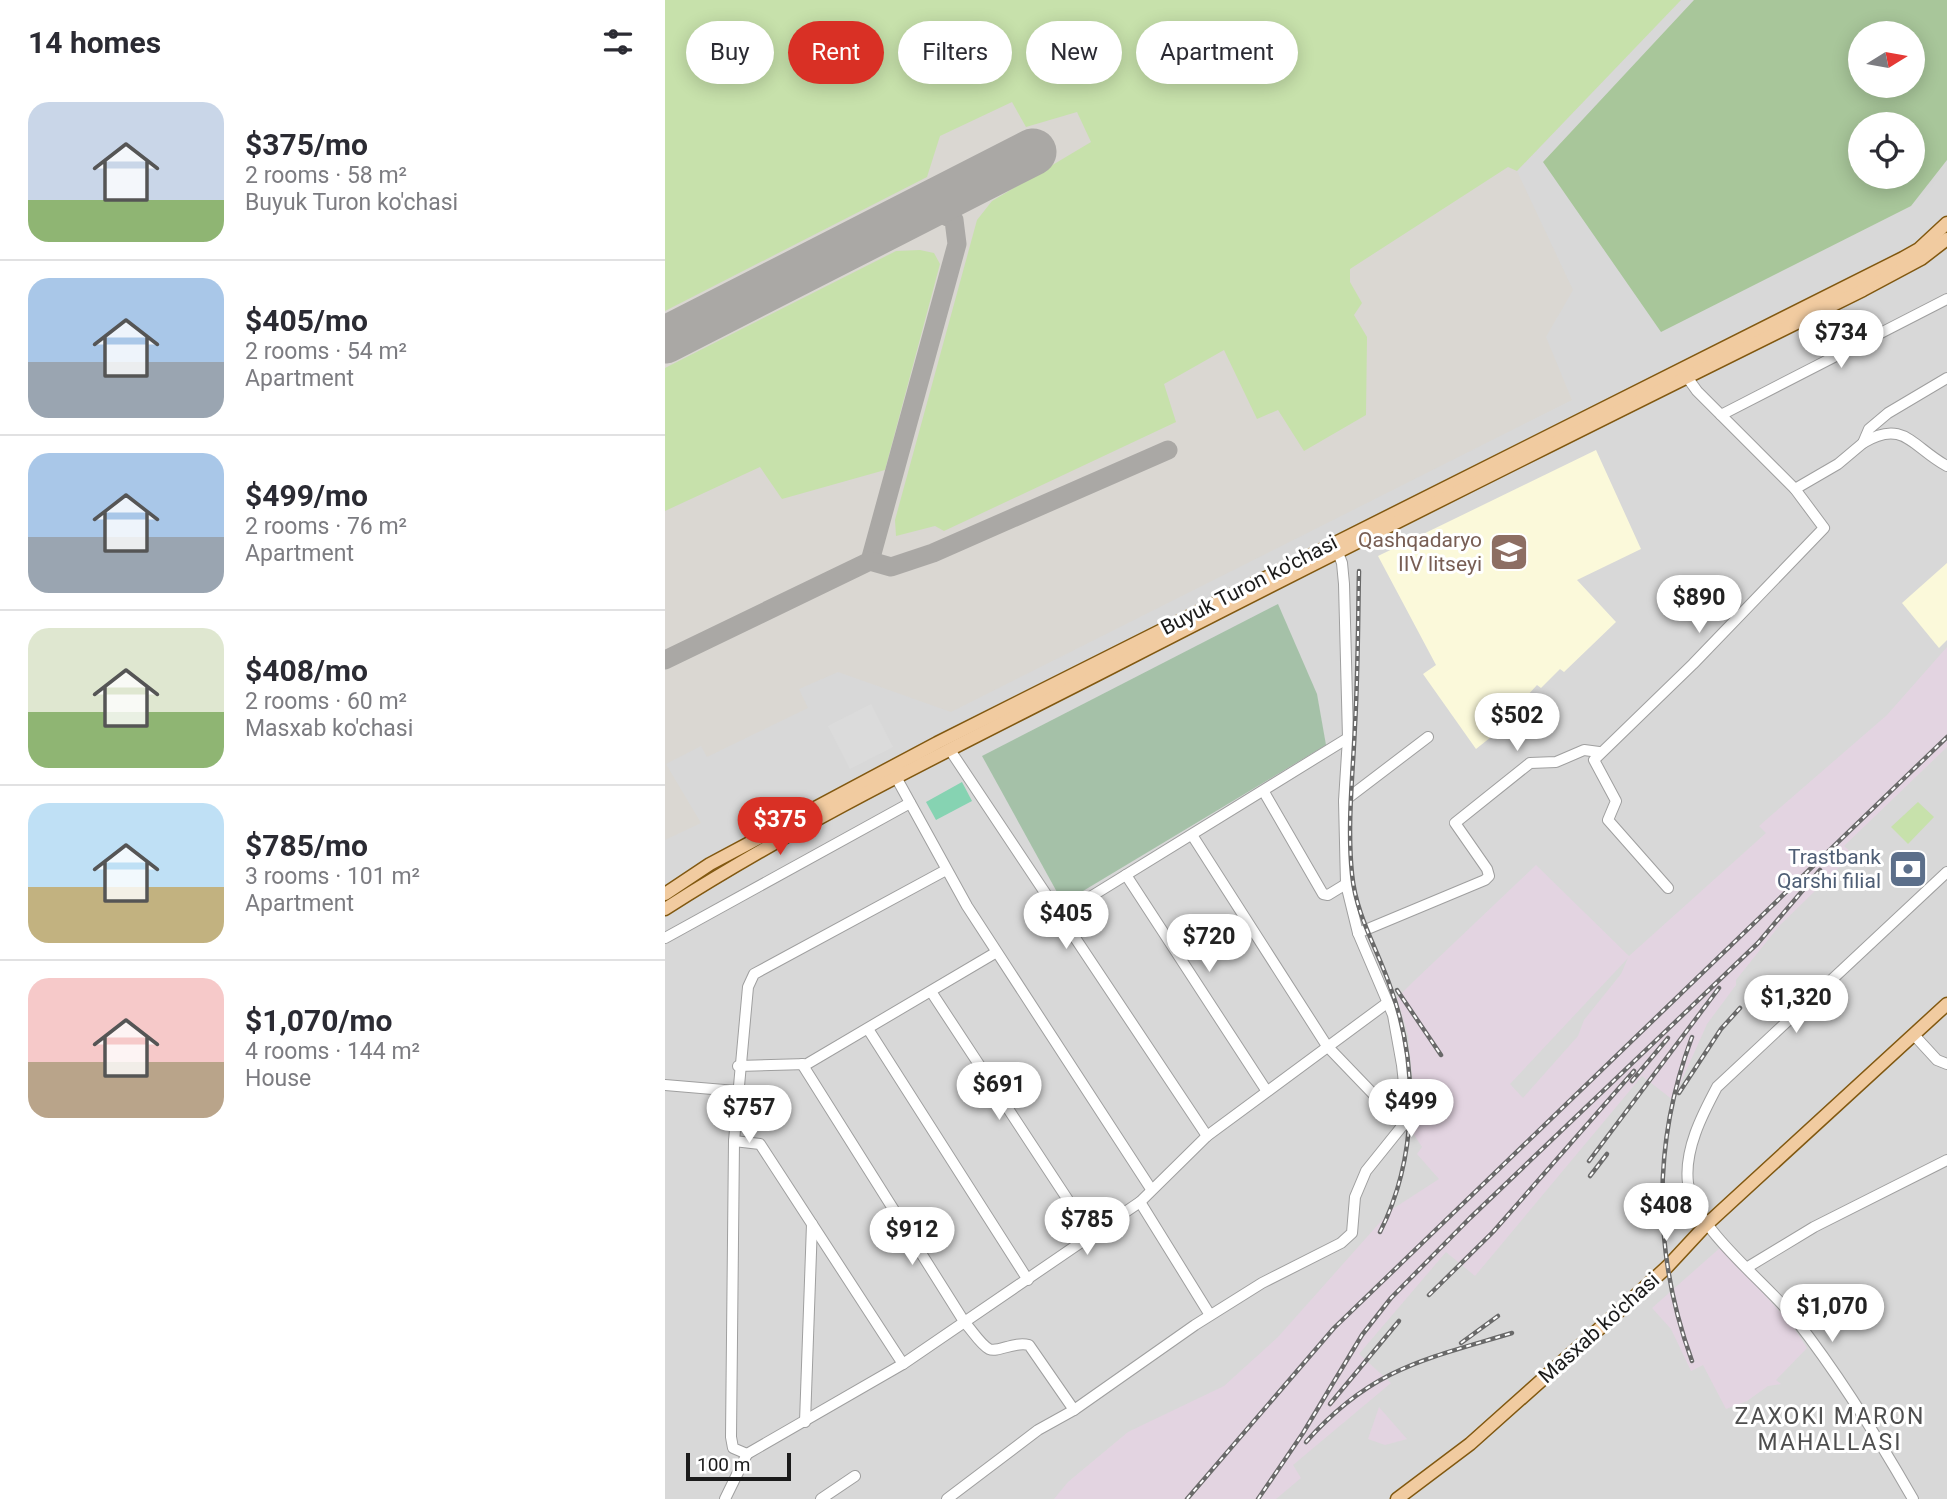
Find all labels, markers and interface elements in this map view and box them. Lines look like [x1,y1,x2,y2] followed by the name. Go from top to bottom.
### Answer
[686,21,774,84] chip: Buy
[788,21,884,84] chip: Rent
[898,21,1012,84] chip: Filters
[1026,21,1122,84] chip: New
[1136,21,1298,84] chip: Apartment
[1848,21,1925,98] north arrow
[1848,21,1925,189] map controls
[599,23,637,61] icon: filters
[28,25,161,60] text: 14 homes
[1848,112,1925,189] button: locate
[245,127,368,162] text: $375/mo
[84,130,168,214] icon: home
[245,162,407,189] text: 2 rooms · 58 m²
[245,189,458,216] text: Buyuk Turon ko'chasi
[245,303,368,338] text: $405/mo
[84,306,168,390] icon: home
[1800,310,1882,370] pin: $734
[1815,319,1867,346] text: $734
[245,338,407,365] text: 2 rooms · 54 m²
[245,365,354,392] text: Apartment
[245,478,368,513] text: $499/mo
[84,481,168,565] icon: home
[245,513,407,540] text: 2 rooms · 76 m²
[1358,528,1482,576] place label: Qashqadaryo IIV litseyi
[1157,530,1341,640] street label: Buyuk Turon ko'chasi
[1488,531,1530,573] school or university icon: Qashqadaryo IIV litseyi
[245,540,354,567] text: Apartment
[1658,576,1740,635] pin: $890
[1673,584,1725,611] text: $890
[245,653,368,688] text: $408/mo
[84,656,168,740] icon: home
[245,688,407,715] text: 2 rooms · 60 m²
[1476,694,1558,753] pin: $502
[1491,702,1543,729] text: $502
[245,715,413,742] text: Masxab ko'chasi
[739,798,821,857] pin: $375
[754,806,806,833] text: $375
[245,828,368,863] text: $785/mo
[84,831,168,915] icon: home
[1777,845,1881,893] place label: Trastbank Qarshi filial
[1887,848,1929,890] bank icon: Trastbank Qarshi filial
[245,863,420,890] text: 3 rooms · 101 m²
[245,890,354,917] text: Apartment
[1025,892,1107,951] pin: $405
[1040,900,1092,927] text: $405
[1168,914,1250,974] pin: $720
[1183,923,1235,950] text: $720
[1739,976,1853,1035] pin: $1,320
[1760,984,1832,1011] text: $1,320
[245,1003,393,1038] text: $1,070/mo
[84,1006,168,1090] icon: home
[245,1038,420,1065] text: 4 rooms · 144 m²
[958,1062,1040,1122] pin: $691
[245,1065,311,1092] text: House
[973,1071,1025,1098] text: $691
[1370,1080,1452,1139] pin: $499
[708,1086,790,1145] pin: $757
[1385,1088,1437,1115] text: $499
[723,1094,775,1121] text: $757
[1625,1184,1707,1243] pin: $408
[1640,1192,1692,1219] text: $408
[1046,1198,1128,1257] pin: $785
[1061,1206,1113,1233] text: $785
[871,1208,953,1267] pin: $912
[886,1216,938,1243] text: $912
[1534,1268,1664,1388] street label: Masxab ko'chasi
[1775,1284,1889,1344] pin: $1,070
[1796,1293,1868,1320] text: $1,070
[1735,1403,1925,1456] district label: ZAXOKI MARON MAHALLASI
[686,1450,791,1482] scale bar
[697,1453,750,1476] text: 100 m

